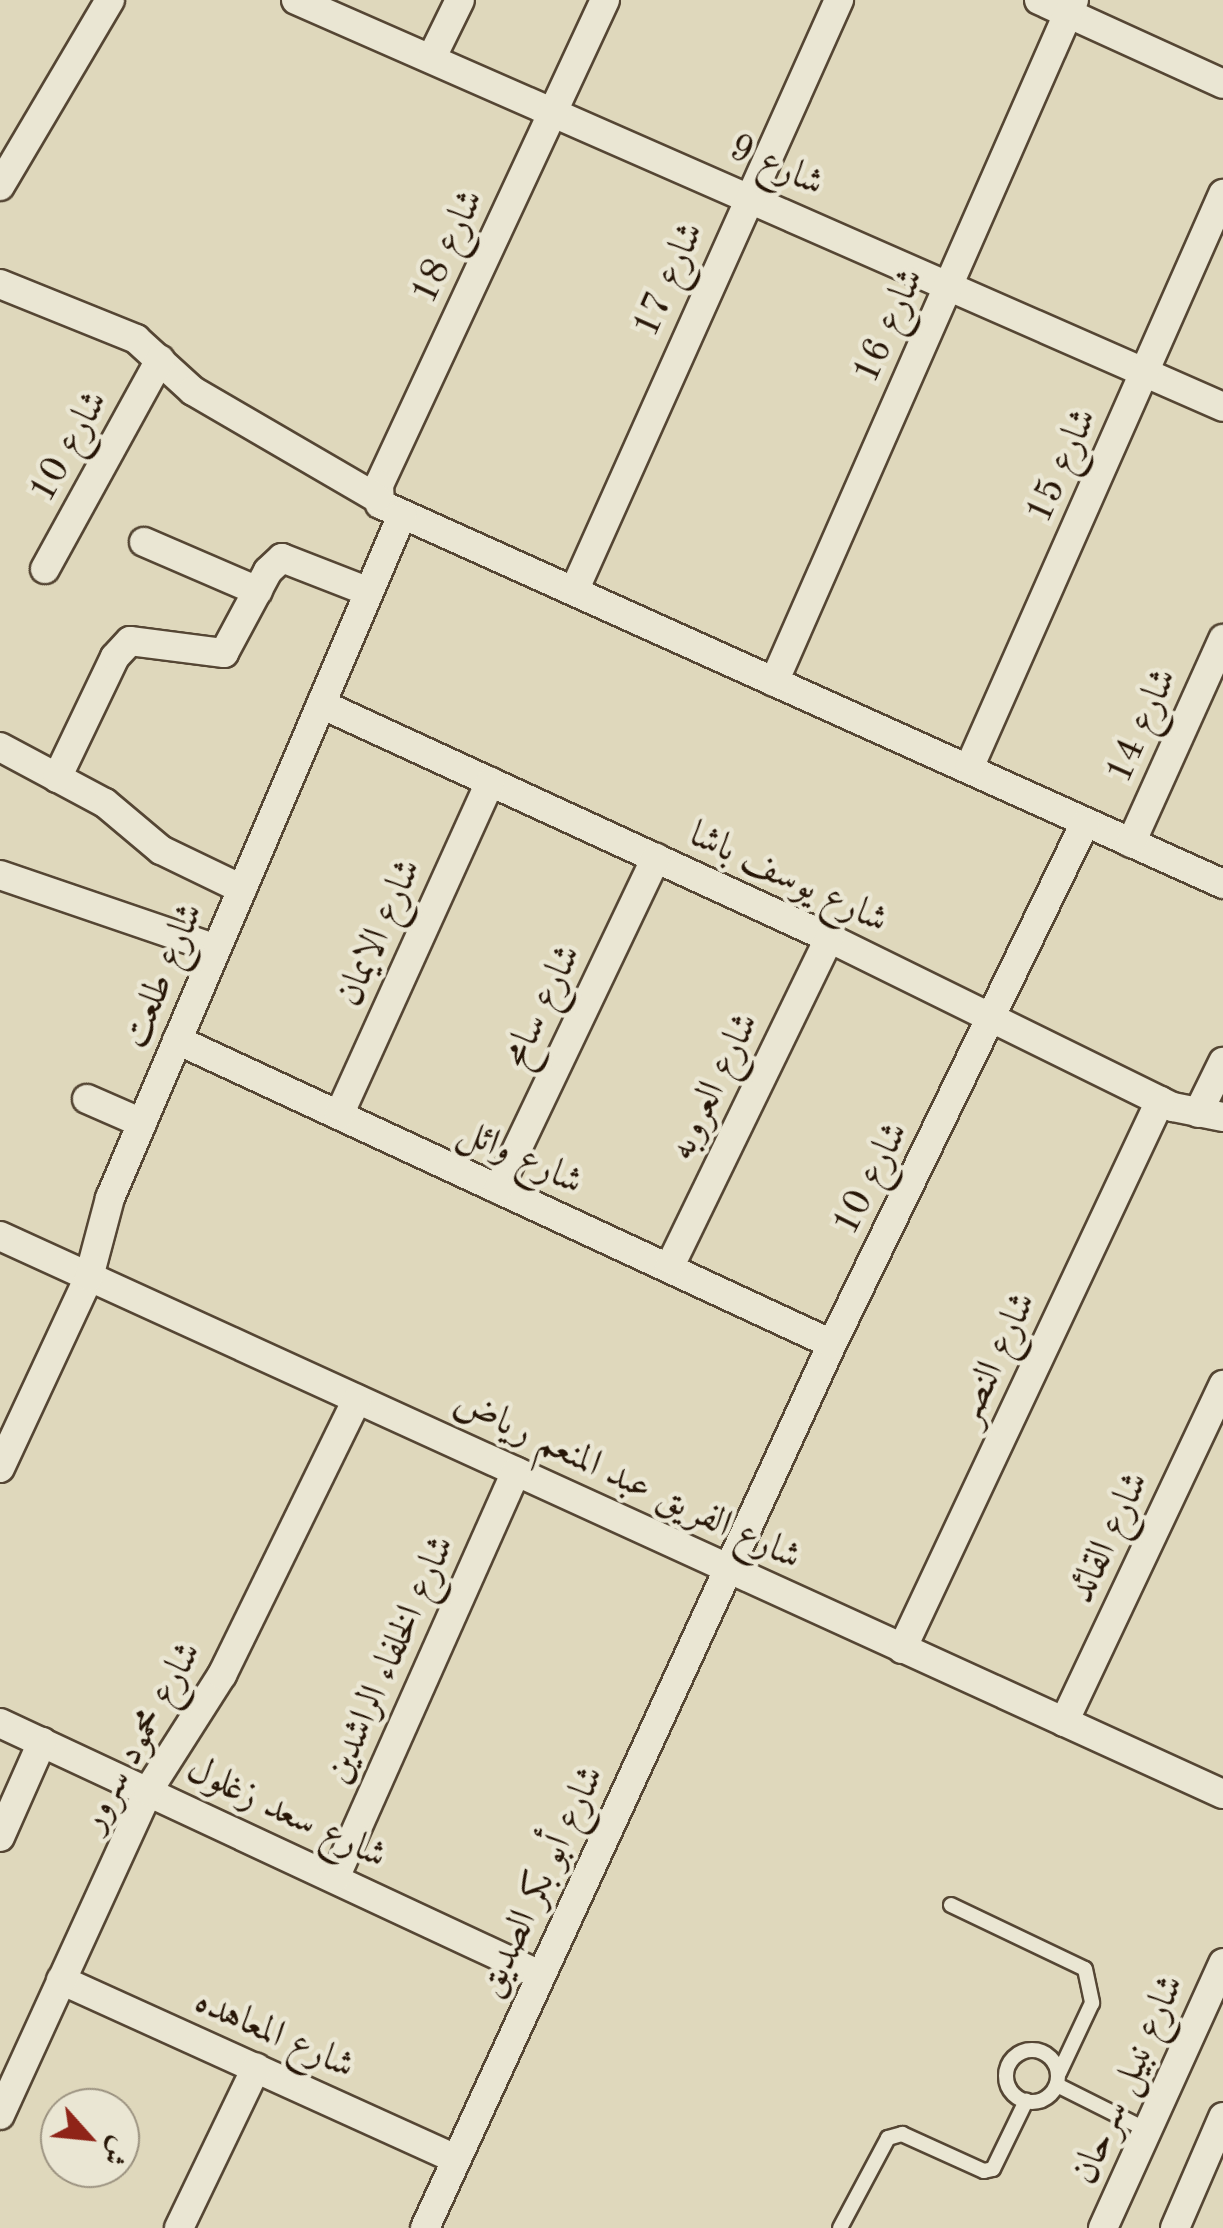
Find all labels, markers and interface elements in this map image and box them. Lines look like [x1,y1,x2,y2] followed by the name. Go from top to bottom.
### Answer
[722,126,830,208] street label: شارع 9
[403,183,495,311] street label: شارع 18
[625,216,715,344] street label: شارع 17
[845,262,935,390] street label: شارع 16
[21,383,119,511] street label: شارع 10
[1018,402,1108,530] street label: شارع 15
[1098,662,1188,790] street label: شارع 14
[682,813,894,945] street label: شارع يوسف باشا
[327,852,433,1014] street label: شارع الايمان
[113,897,215,1055] street label: شارع طلعت
[494,938,592,1076] street label: شارع سامح
[660,1006,770,1168] street label: شارع العروبه
[451,1109,589,1207] street label: شارع وائل
[824,1115,920,1243] street label: شارع 10
[947,1285,1047,1433] street label: شارع النصر
[446,1381,808,1581] street label: شارع الفريق عبد المنعم رياض
[1060,1465,1160,1611] street label: شارع القائد
[316,1529,466,1791] street label: شارع الخلفاء الراشدين
[71,1634,213,1840] street label: شارع محمود سرور
[179,1748,393,1880] street label: شارع سعد زغلول
[469,1759,615,2005] street label: شارع أبو بكر الصديق
[1063,1968,1195,2192] street label: شارع نبيل سرحان
[187,1980,361,2090] street label: شارع المعاهده
[40,2088,140,2188] north arrow
[96,2132,134,2169] text: ش

